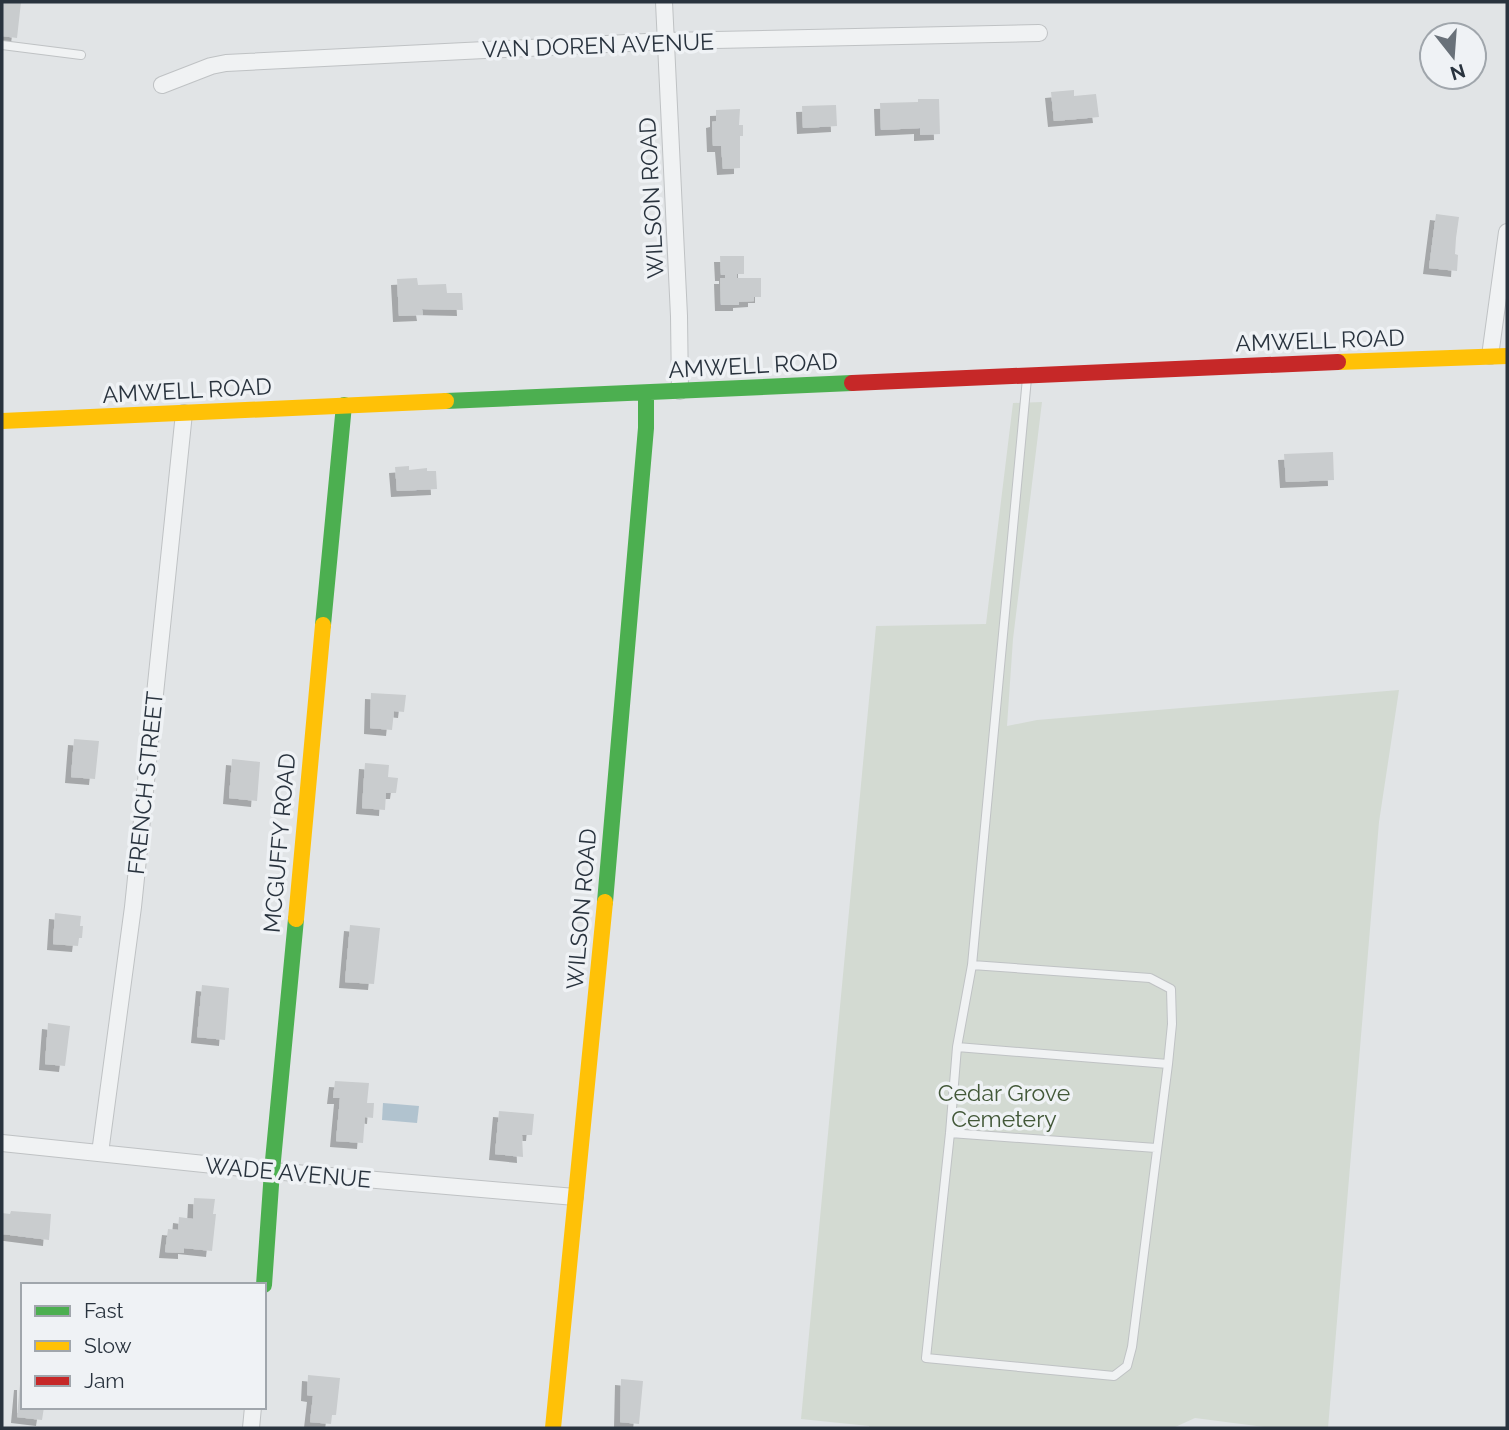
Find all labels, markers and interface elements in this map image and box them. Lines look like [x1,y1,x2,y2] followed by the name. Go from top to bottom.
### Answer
[1418,21,1488,91] north arrow
[482,27,714,63] street label: VAN DOREN AVENUE
[1448,60,1468,85] text: N
[633,117,669,279] street label: WILSON ROAD
[1235,324,1405,356] street label: AMWELL ROAD
[668,347,838,383] street label: AMWELL ROAD
[102,372,272,408] street label: AMWELL ROAD
[122,690,168,876] street label: FRENCH STREET
[258,752,300,934] street label: MCGUFFY ROAD
[561,827,601,991] street label: WILSON ROAD
[938,1079,1070,1132] park label: Cedar Grove Cemetery
[204,1151,372,1193] street label: WADE AVENUE
[21,1283,266,1409] legend
[84,1298,124,1323] text: Fast
[84,1333,132,1358] text: Slow
[84,1368,125,1393] text: Jam

